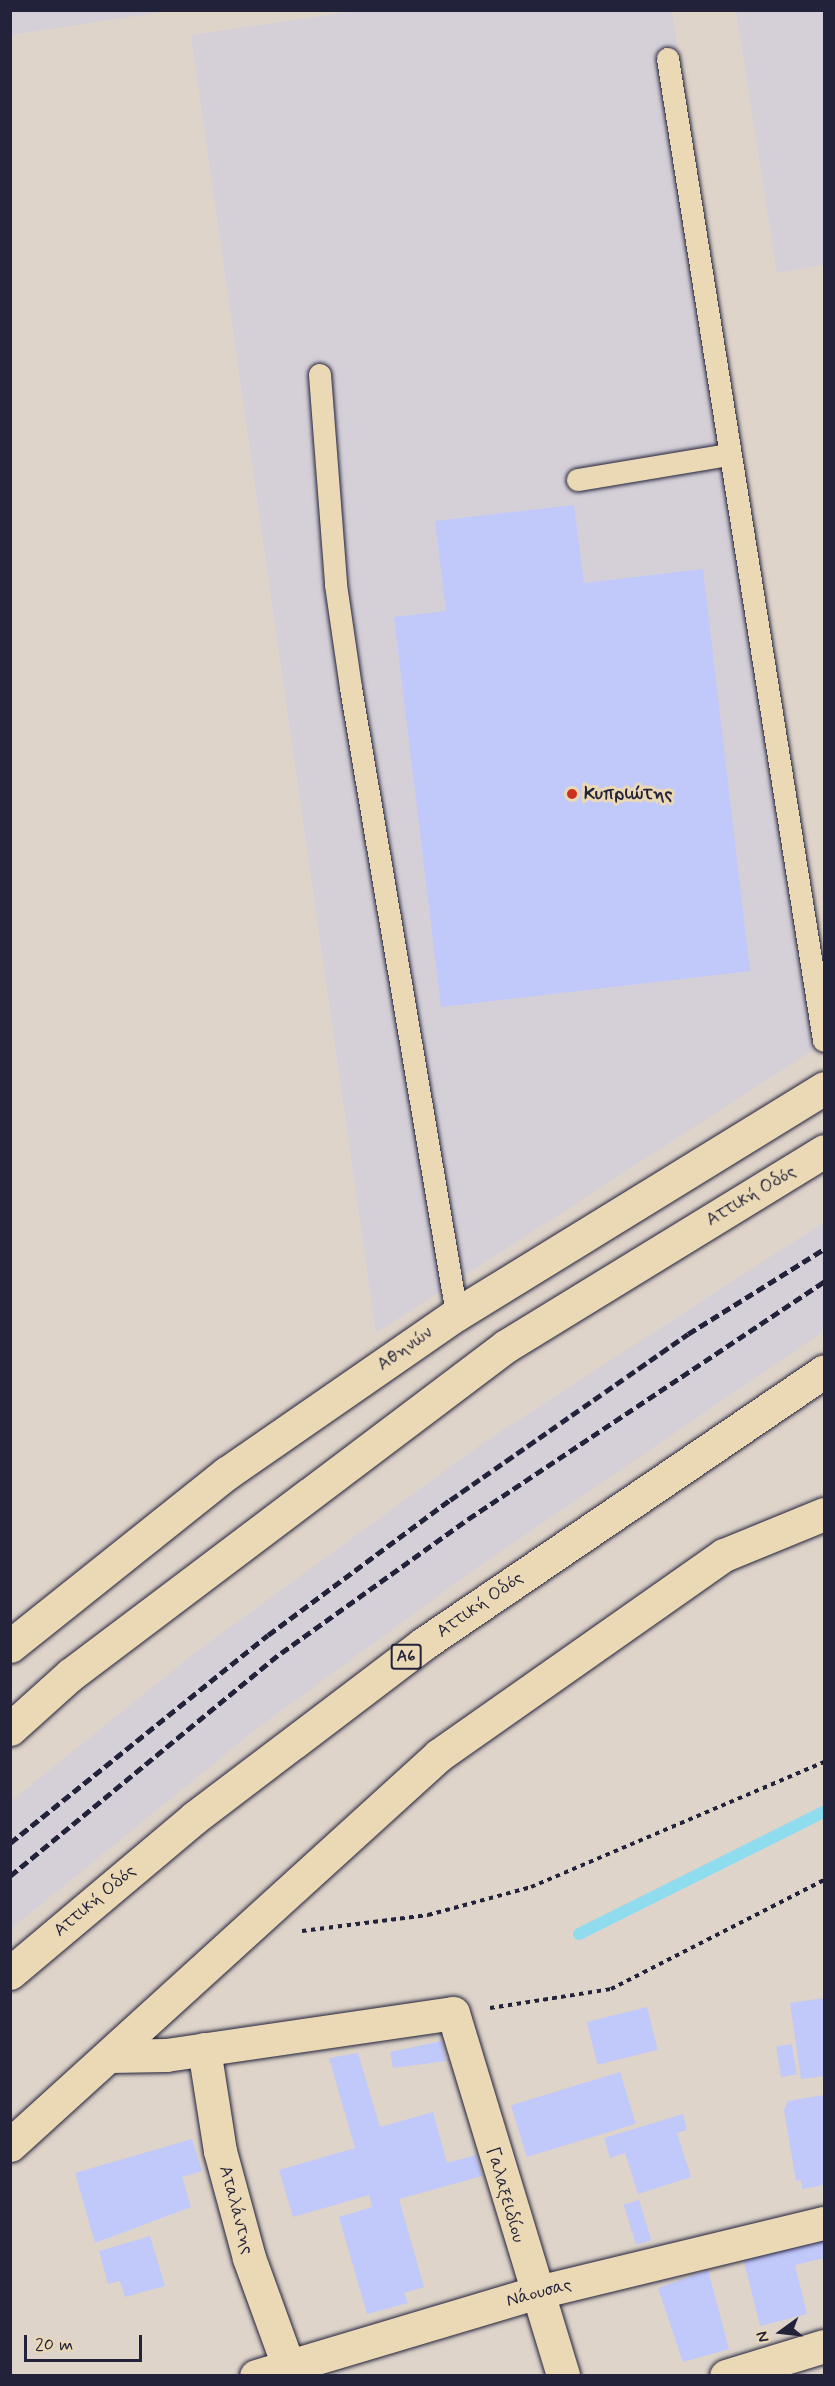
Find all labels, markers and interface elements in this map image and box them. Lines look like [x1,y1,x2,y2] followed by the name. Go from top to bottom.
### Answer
[584,783,672,805] place label: Κυπριώτης
[565,787,579,801] marker: Κυπριώτης
[702,1161,800,1231] street label: Αττική Οδός
[373,1322,437,1376] street label: Αθηνών
[433,1567,527,1643] street label: Αττική Οδός
[390,1644,422,1670] road number: Α6
[49,1860,141,1942] street label: Αττική Οδός
[481,2145,529,2245] street label: Γαλαξειδίου
[214,2163,258,2257] street label: Αταλάντης
[504,2274,574,2312] street label: Νάουσας
[751,2302,811,2362] north arrow
[27,2323,146,2361] scale bar
[752,2329,775,2345] text: N
[35,2333,73,2357] text: 20 m

